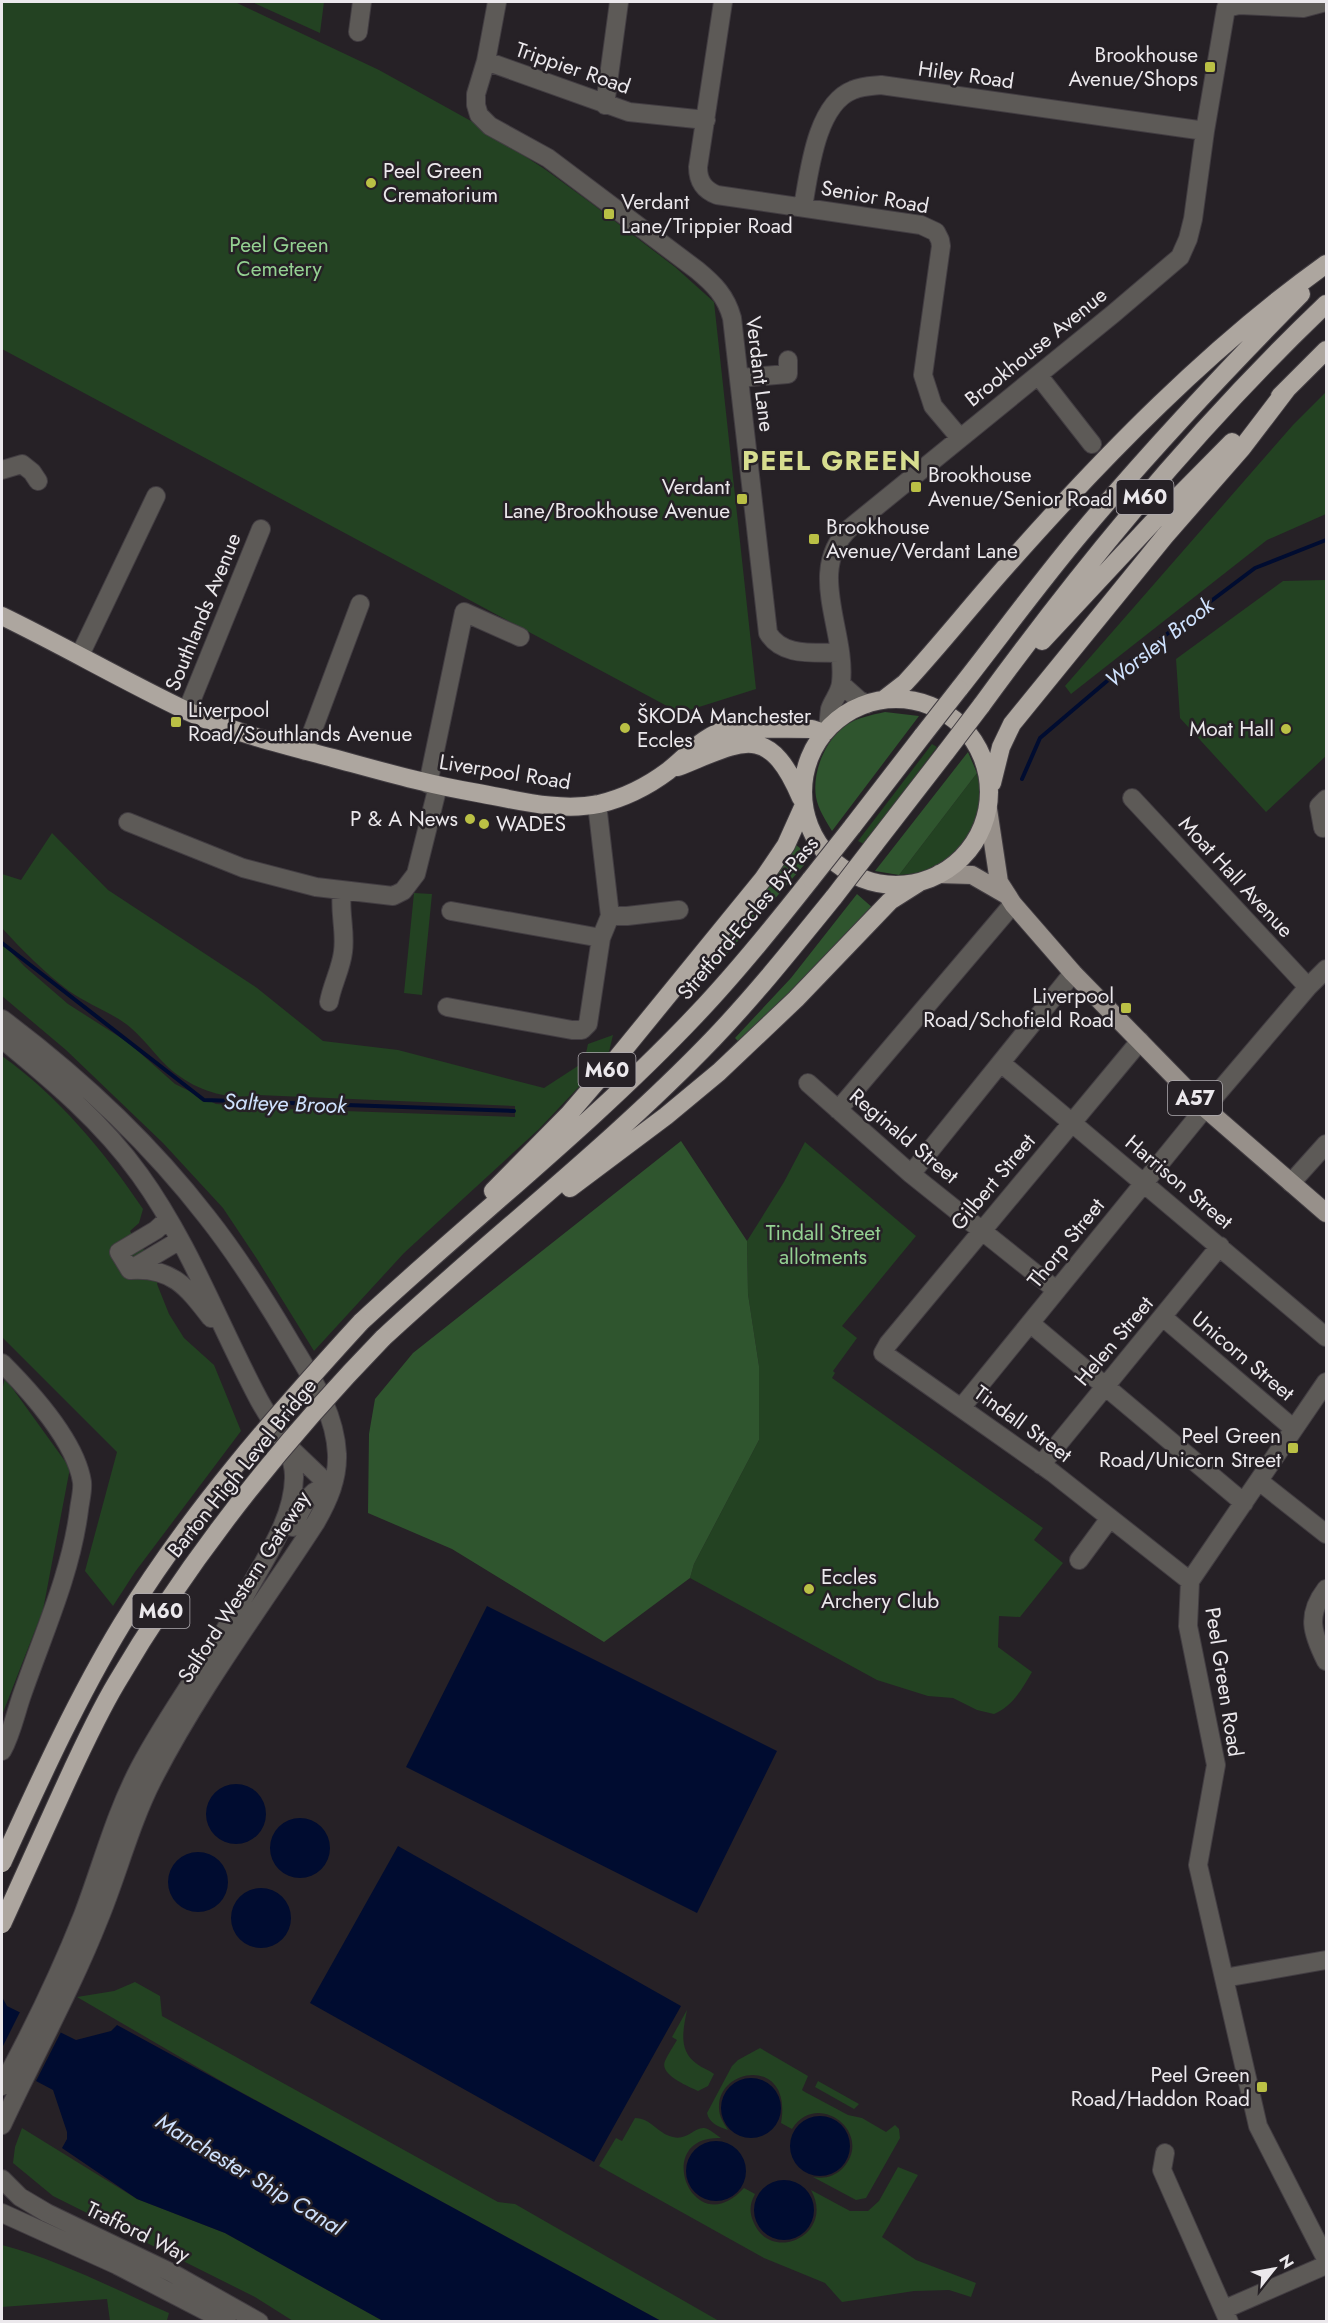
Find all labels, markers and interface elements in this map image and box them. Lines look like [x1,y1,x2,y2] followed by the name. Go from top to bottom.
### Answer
[511,34,635,102] street label: Trippier Road
[1068,40,1198,94] place label: Brookhouse Avenue/Shops
[916,53,1016,97] street label: Hiley Road
[1203,60,1217,74] marker: Brookhouse Avenue/Shops
[383,156,498,210] place label: Peel Green Crematorium
[819,173,931,221] street label: Senior Road
[364,176,378,190] marker: Peel Green Crematorium
[621,187,793,241] place label: Verdant Lane/Trippier Road
[602,207,616,221] marker: Verdant Lane/Trippier Road
[229,230,329,284] park label: Peel Green Cemetery
[958,280,1114,414] street label: Brookhouse Avenue
[738,315,782,434] street label: Verdant Lane
[742,441,922,480] district label: PEEL GREEN
[928,460,1112,514] place label: Brookhouse Avenue/Senior Road
[504,472,730,526] place label: Verdant Lane/Brookhouse Avenue
[909,480,923,494] marker: Brookhouse Avenue/Senior Road
[1116,480,1174,514] road number: M60
[735,492,749,506] marker: Verdant Lane/Brookhouse Avenue
[826,512,1018,566] place label: Brookhouse Avenue/Verdant Lane
[158,528,248,696] street label: Southlands Avenue
[807,532,821,546] marker: Brookhouse Avenue/Verdant Lane
[1098,588,1221,695] water label: Worsley Brook
[188,695,412,749] place label: Liverpool Road/Southlands Avenue
[637,701,812,755] place label: ŠKODA Manchester Eccles
[1189,714,1274,744] place label: Moat Hall
[169,715,183,729] marker: Liverpool Road/Southlands Avenue
[618,721,632,735] marker: ŠKODA Manchester Eccles
[1279,722,1293,736] marker: Moat Hall
[437,747,573,797] street label: Liverpool Road
[350,804,458,834] place label: P & A News
[496,809,566,839] place label: WADES
[1172,810,1300,945] street label: Moat Hall Avenue
[463,812,477,826] marker: P & A News
[477,817,491,831] marker: WADES
[670,830,826,1006] street label: Stretford-Eccles By-Pass
[923,981,1114,1035] place label: Liverpool Road/Schofield Road
[1119,1001,1133,1015] marker: Liverpool Road/Schofield Road
[578,1053,636,1087] road number: M60
[843,1081,965,1191] street label: Reginald Street
[1168,1081,1222,1115] road number: A57
[223,1085,349,1121] water label: Salteye Brook
[944,1127,1042,1237] street label: Gilbert Street
[1119,1128,1239,1236] street label: Harrison Street
[1020,1192,1112,1294] street label: Thorp Street
[766,1218,880,1272] park label: Tindall Street allotments
[1068,1290,1160,1392] street label: Helen Street
[1185,1304,1301,1408] street label: Unicorn Street
[160,1372,324,1564] street label: Barton High Level Bridge
[968,1378,1078,1470] street label: Tindall Street
[1099,1421,1281,1475] place label: Peel Green Road/Unicorn Street
[1286,1441,1300,1455] marker: Peel Green Road/Unicorn Street
[171,1484,318,1689] street label: Salford Western Gateway
[821,1562,939,1616] place label: Eccles Archery Club
[802,1582,816,1596] marker: Eccles Archery Club
[132,1594,190,1628] road number: M60
[1197,1605,1251,1759] street label: Peel Green Road
[1071,2060,1250,2114] place label: Peel Green Road/Haddon Road
[1255,2080,1269,2094] marker: Peel Green Road/Haddon Road
[150,2105,351,2243] water label: Manchester Ship Canal
[81,2194,196,2270] street label: Trafford Way
[1244,2239,1304,2299] north arrow
[1273,2250,1300,2273] text: N

